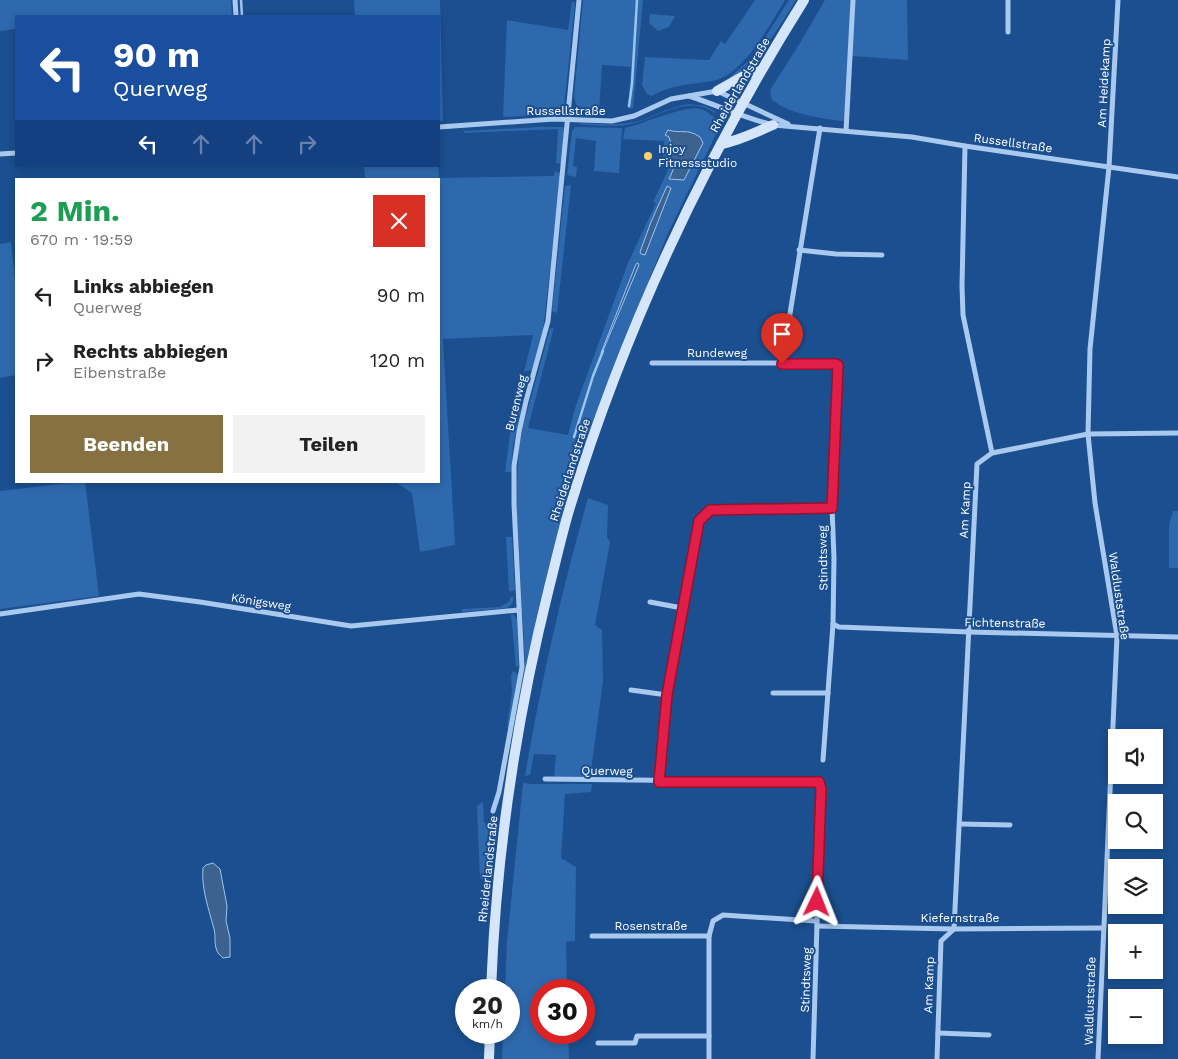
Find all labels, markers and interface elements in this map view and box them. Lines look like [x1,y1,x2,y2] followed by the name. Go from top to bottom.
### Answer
[113,34,200,76] text: 90 m
[30,35,95,100] icon: left
[707,35,773,135] street label: Rheiderlandstraße
[1095,38,1113,128] street label: Am Heidekamp
[113,76,207,101] text: Querweg
[526,104,606,118] street label: Russellstraße
[134,130,162,158] icon: left
[187,130,215,158] icon: ahead
[240,130,268,158] icon: ahead
[293,130,321,158] icon: right
[973,131,1053,155] street label: Russellstraße
[658,142,737,170] place label: Injoy Fitnessstudio
[642,150,654,162] marker: Injoy Fitnessstudio
[30,193,120,228] text: 2 Min.
[373,195,425,247] button: close
[30,230,133,249] text: 670 m · 19:59
[73,275,214,298] text: Links abbiegen
[30,282,58,310] icon: left
[377,284,425,307] text: 90 m
[73,298,141,317] text: Querweg
[761,313,803,364] pin
[768,320,796,348] icon: arrive
[73,340,228,363] text: Rechts abbiegen
[687,346,748,360] street label: Rundeweg
[30,347,58,375] icon: right
[370,349,425,372] text: 120 m
[73,363,166,382] text: Eibenstraße
[502,373,530,433] street label: Burenweg
[30,415,223,473] button: Beenden
[233,415,425,473] button: Teilen
[547,417,593,523] street label: Rheiderlandstraße
[957,481,973,539] street label: Am Kamp
[815,525,831,591] street label: Stindtsweg
[1106,551,1132,641] street label: Waldluststraße
[230,590,293,614] street label: Königsweg
[964,615,1046,631] street label: Fichtenstraße
[1108,729,1163,1044] map controls
[1108,729,1163,784] button: sound
[581,764,633,778] street label: Querweg
[1108,794,1163,849] button: search
[475,815,501,923] street label: Rheiderlandstraße
[1108,859,1163,914] button: layers
[790,875,842,927] position arrow
[921,911,1000,925] street label: Kiefernstraße
[615,919,687,933] street label: Rosenstraße
[1108,924,1163,979] button: +
[798,947,814,1013] street label: Stindtsweg
[921,956,937,1014] street label: Am Kamp
[1081,956,1099,1046] street label: Waldluststraße
[530,979,595,1044] speed limit sign: 30
[1108,989,1163,1044] button: −
[472,991,503,1020] text: 20
[472,1017,503,1031] text: km/h

